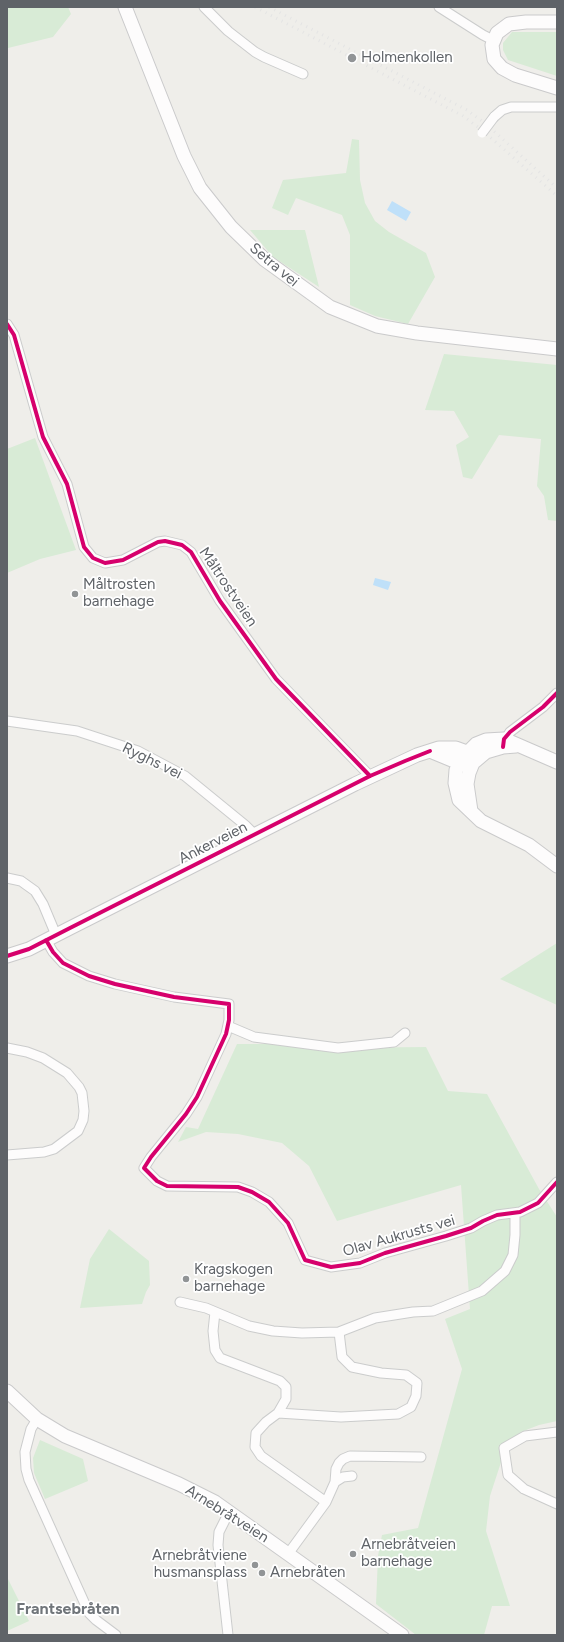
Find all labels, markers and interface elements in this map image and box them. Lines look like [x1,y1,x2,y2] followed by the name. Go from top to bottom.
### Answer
[361,49,453,67] place label: Holmenkollen
[346,52,358,64] marker: Holmenkollen
[246,239,302,291] street label: Setra vei
[195,544,261,630] street label: Måltrostveien
[83,576,155,611] place label: Måltrosten barnehage
[70,589,80,599] marker: Måltrosten barnehage
[119,739,185,783] street label: Ryghs vei
[176,818,250,868] street label: Ankerveien
[341,1211,457,1261] street label: Olav Aukrusts vei
[194,1261,273,1296] place label: Kragskogen barnehage
[181,1274,191,1284] marker: Kragskogen barnehage
[182,1481,272,1547] street label: Arnebråtveien
[361,1536,456,1571] place label: Arnebråtveien barnehage
[152,1547,247,1582] place label: Arnebråtviene husmansplass
[348,1549,358,1559] marker: Arnebråtveien barnehage
[250,1560,260,1570] marker: Arnebråtviene husmansplass
[270,1564,345,1582] place label: Arnebråten
[257,1568,267,1578] marker: Arnebråten
[16,1599,120,1619] district label: Frantsebråten

